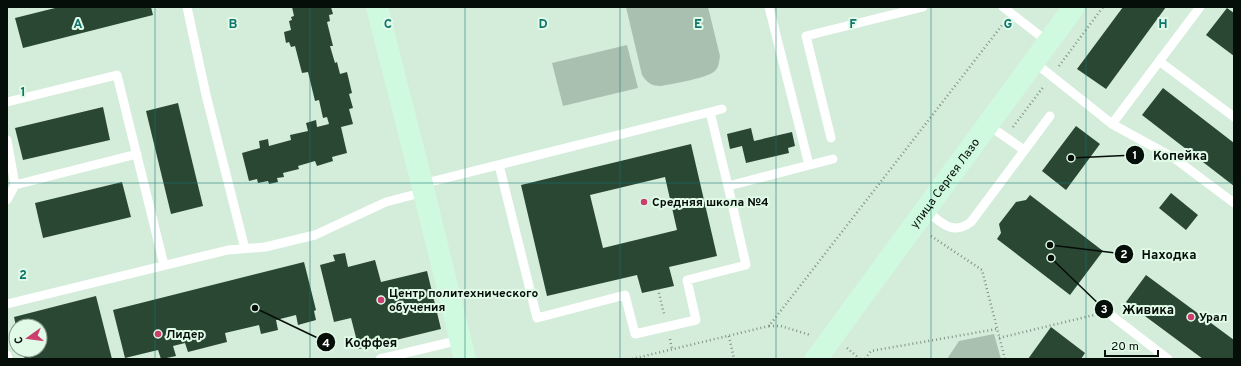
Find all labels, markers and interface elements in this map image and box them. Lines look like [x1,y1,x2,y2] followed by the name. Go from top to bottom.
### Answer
[73,17,83,33] text: A
[229,17,238,33] text: B
[384,17,392,33] text: C
[538,17,548,33] text: D
[694,17,702,33] text: E
[849,17,857,33] text: F
[1004,17,1013,33] text: G
[1158,17,1168,33] text: H
[20,85,26,101] text: 1
[907,135,984,232] street label: улица Сергея Лазо
[1125,143,1215,168] callout: Копейка
[1133,148,1137,164] text: 1
[1153,149,1207,165] text: Копейка
[652,195,769,211] place label: Средняя школа №4
[639,197,649,207] marker: Средняя школа №4
[1114,242,1205,267] callout: Находка
[1120,247,1128,263] text: 2
[1142,248,1196,264] text: Находка
[19,268,27,284] text: 2
[389,286,539,316] place label: Центр политехнического обучения
[376,295,386,305] marker: Центр политехнического обучения
[1094,297,1182,322] callout: Живика
[1100,302,1108,318] text: 3
[1122,303,1174,319] text: Живика
[1199,310,1228,326] place label: Урал
[1186,312,1196,322] marker: Урал
[8,318,48,358] north arrow
[166,327,204,343] place label: Лидер
[153,329,163,339] marker: Лидер
[316,330,405,355] callout: Коффея
[1105,332,1158,358] scale bar
[12,335,27,345] text: С
[322,336,330,352] text: 4
[345,336,397,352] text: Коффея
[1111,339,1139,355] text: 20 m

